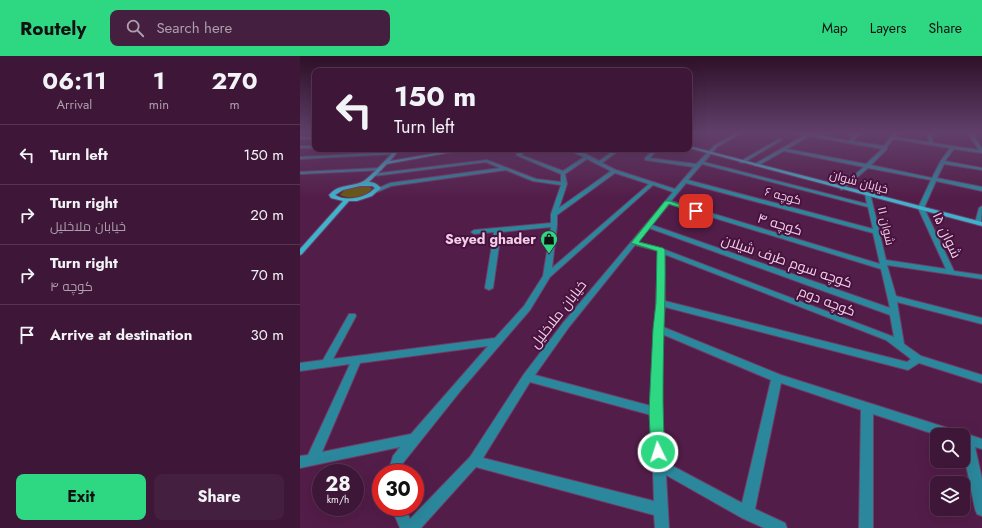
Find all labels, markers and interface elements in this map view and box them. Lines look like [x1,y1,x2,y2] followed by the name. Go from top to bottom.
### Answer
[110,10,390,46] search box
[20,15,86,42] text: Routely
[124,17,146,39] icon: search
[156,17,232,39] text: Search here
[822,18,848,38] text: Map
[870,18,906,38] text: Layers
[928,18,962,38] text: Share
[42,63,106,98] text: 06:11
[153,63,165,98] text: 1
[212,63,258,98] text: 270
[394,76,476,117] text: 150 m
[328,84,380,136] icon: left
[56,95,92,114] text: Arrival
[149,95,169,114] text: min
[229,95,240,114] text: m
[394,114,454,140] text: Turn left
[16,144,38,166] icon: left
[50,144,108,166] text: Turn left
[244,144,284,166] text: 150 m
[828,166,890,198] street label: خیابان شوان
[763,182,803,210] street label: کوچه ۶
[50,192,118,214] text: Turn right
[679,194,713,228] pin
[685,200,707,222] icon: arrive
[16,204,38,226] icon: right
[250,204,284,226] text: 20 m
[873,205,899,247] street label: شوان ۱۱
[755,208,805,240] street label: کوچه ۴
[928,209,966,261] street label: شوان ۱۵
[50,217,126,236] text: خیابان ملاخلیل
[445,229,536,249] place label: Seyed ghader
[539,229,559,254] shop icon: Seyed ghader
[719,229,855,293] street label: کوچه سوم طرف شیلان
[50,252,118,274] text: Turn right
[16,264,38,286] icon: right
[251,264,284,286] text: 70 m
[525,276,591,352] street label: خیابان ملاخلیل
[50,277,93,296] text: کوچه ۴
[795,281,859,321] street label: کوچه دوم
[16,324,38,346] icon: arrive
[50,324,192,346] text: Arrive at destination
[251,324,284,346] text: 30 m
[930,428,970,516] map controls
[930,428,970,468] button: search
[637,431,679,473] position arrow
[372,464,424,516] speed limit sign: 30
[325,470,351,499] text: 28
[16,474,146,520] button: Exit
[154,474,284,520] button: Share
[930,476,970,516] button: layers
[327,492,349,507] text: km/h

